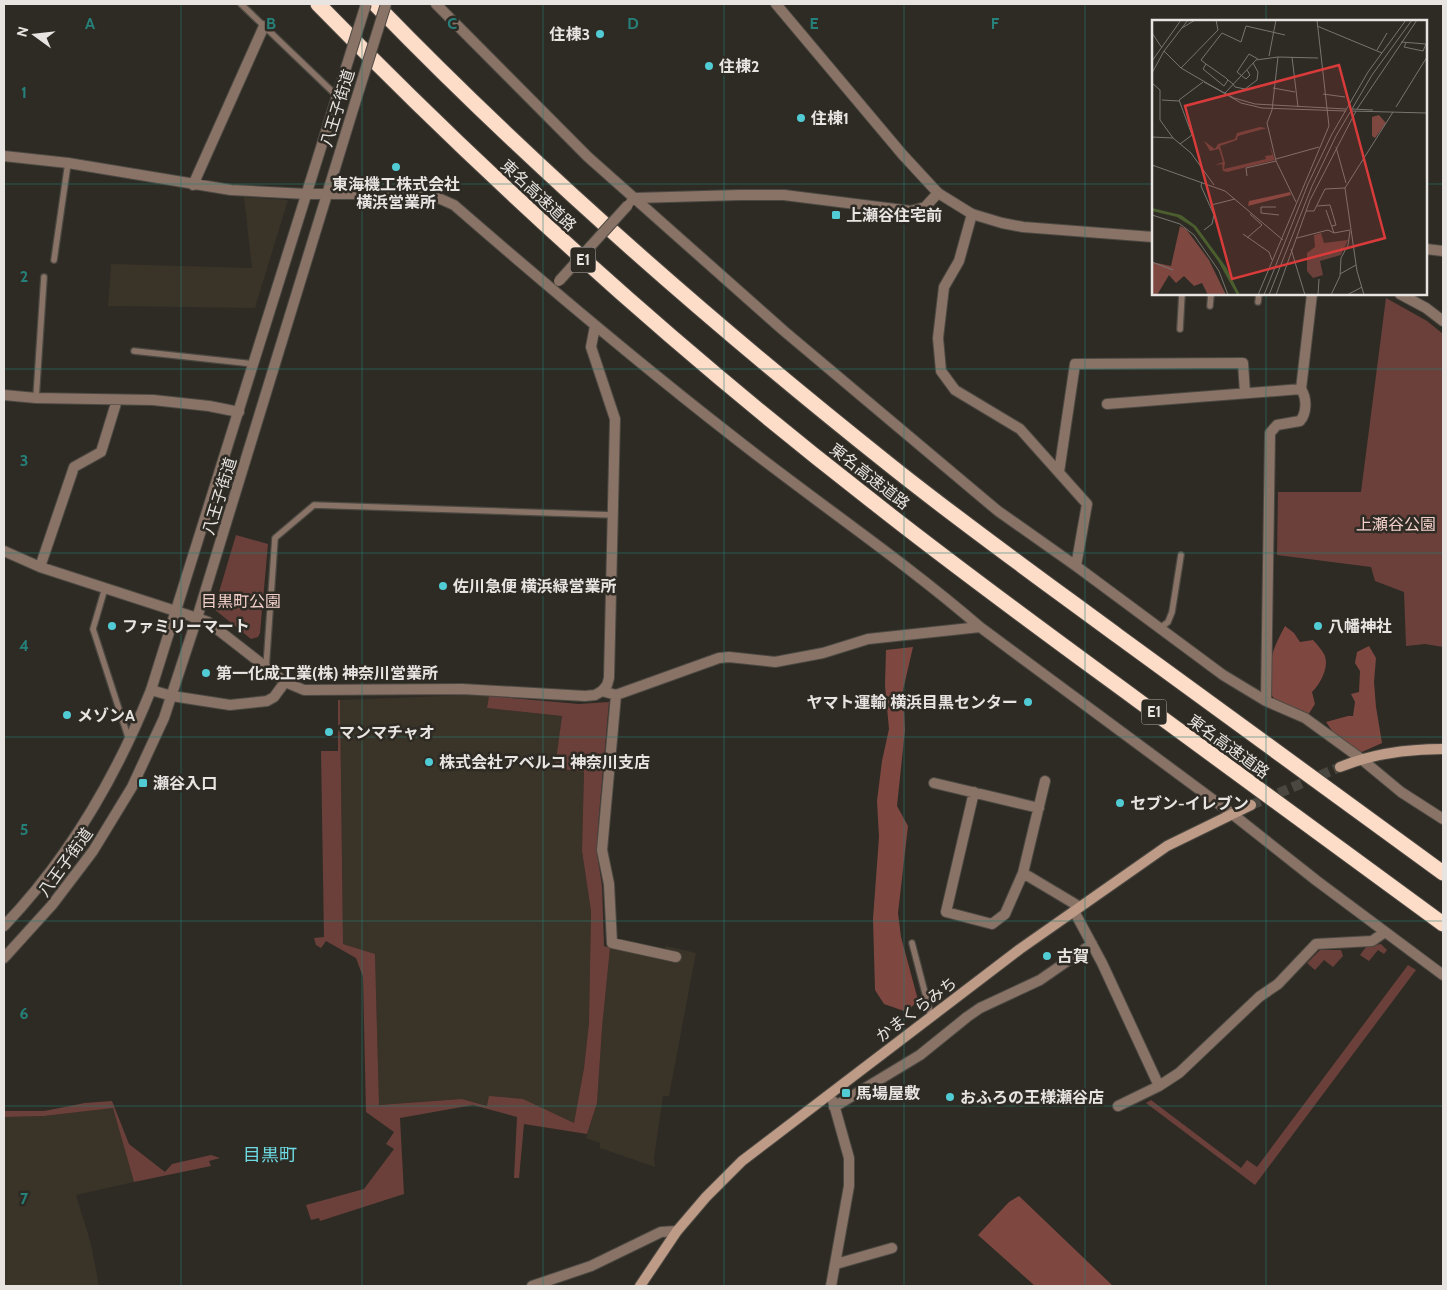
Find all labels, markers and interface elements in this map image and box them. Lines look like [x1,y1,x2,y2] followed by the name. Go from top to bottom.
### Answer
[10,10,60,60] north arrow
[85,14,95,33] text: A
[266,14,276,33] text: B
[447,14,457,33] text: C
[627,14,639,33] text: D
[809,14,819,33] text: E
[991,14,1000,33] text: F
[1152,20,1427,295] inset map
[12,25,32,39] text: N
[548,25,590,44] place label: 住棟3
[594,28,606,40] marker: 住棟3
[718,57,759,76] place label: 住棟2
[703,60,715,72] marker: 住棟2
[317,67,358,149] street label: 八王子街道
[21,83,27,102] text: 1
[810,109,849,128] place label: 住棟1
[795,112,807,124] marker: 住棟1
[497,156,580,235] street label: 東名高速道路
[390,161,402,173] marker: 東海機工株式会社 横浜営業所
[332,175,460,212] place label: 東海機工株式会社 横浜営業所
[846,206,942,225] place label: 上瀬谷住宅前
[830,209,842,221] marker: 上瀬谷住宅前
[570,248,596,272] road number: E1
[20,267,28,286] text: 2
[826,439,913,513] street label: 東名高速道路
[20,451,28,470] text: 3
[199,455,240,537] street label: 八王子街道
[1356,515,1436,534] park label: 上瀬谷公園
[452,577,617,596] place label: 佐川急便 横浜緑営業所
[437,580,449,592] marker: 佐川急便 横浜緑営業所
[201,592,281,611] park label: 目黒町公園
[122,617,250,636] place label: ファミリーマート
[1328,617,1392,636] place label: 八幡神社
[106,620,118,632] marker: ファミリーマート
[1312,620,1324,632] marker: 八幡神社
[19,636,29,655] text: 4
[216,664,438,683] place label: 第一化成工業(株) 神奈川営業所
[200,667,212,679] marker: 第一化成工業(株) 神奈川営業所
[806,693,1018,712] place label: ヤマト運輸 横浜目黒センター
[1022,696,1034,708] marker: ヤマト運輸 横浜目黒センター
[1142,700,1166,724] road number: E1
[77,706,135,725] place label: メゾンA
[61,709,73,721] marker: メゾンA
[1184,711,1273,782] street label: 東名高速道路
[339,723,435,742] place label: マンマチャオ
[323,726,335,738] marker: マンマチャオ
[439,753,650,772] place label: 株式会社アベルコ 神奈川支店
[423,756,435,768] marker: 株式会社アベルコ 神奈川支店
[153,774,217,793] place label: 瀬谷入口
[137,777,149,789] marker: 瀬谷入口
[1130,794,1249,813] place label: セブン-イレブン
[1114,797,1126,809] marker: セブン-イレブン
[20,820,28,839] text: 5
[34,824,97,900] street label: 八王子街道
[1057,947,1089,966] place label: 古賀
[1041,950,1053,962] marker: 古賀
[872,973,960,1046] street label: かまくらみち
[20,1004,29,1023] text: 6
[856,1084,920,1103] place label: 馬場屋敷
[840,1087,852,1099] marker: 馬場屋敷
[960,1088,1104,1107] place label: おふろの王様瀬谷店
[944,1091,956,1103] marker: おふろの王様瀬谷店
[243,1144,297,1166] district label: 目黒町
[20,1189,29,1208] text: 7

